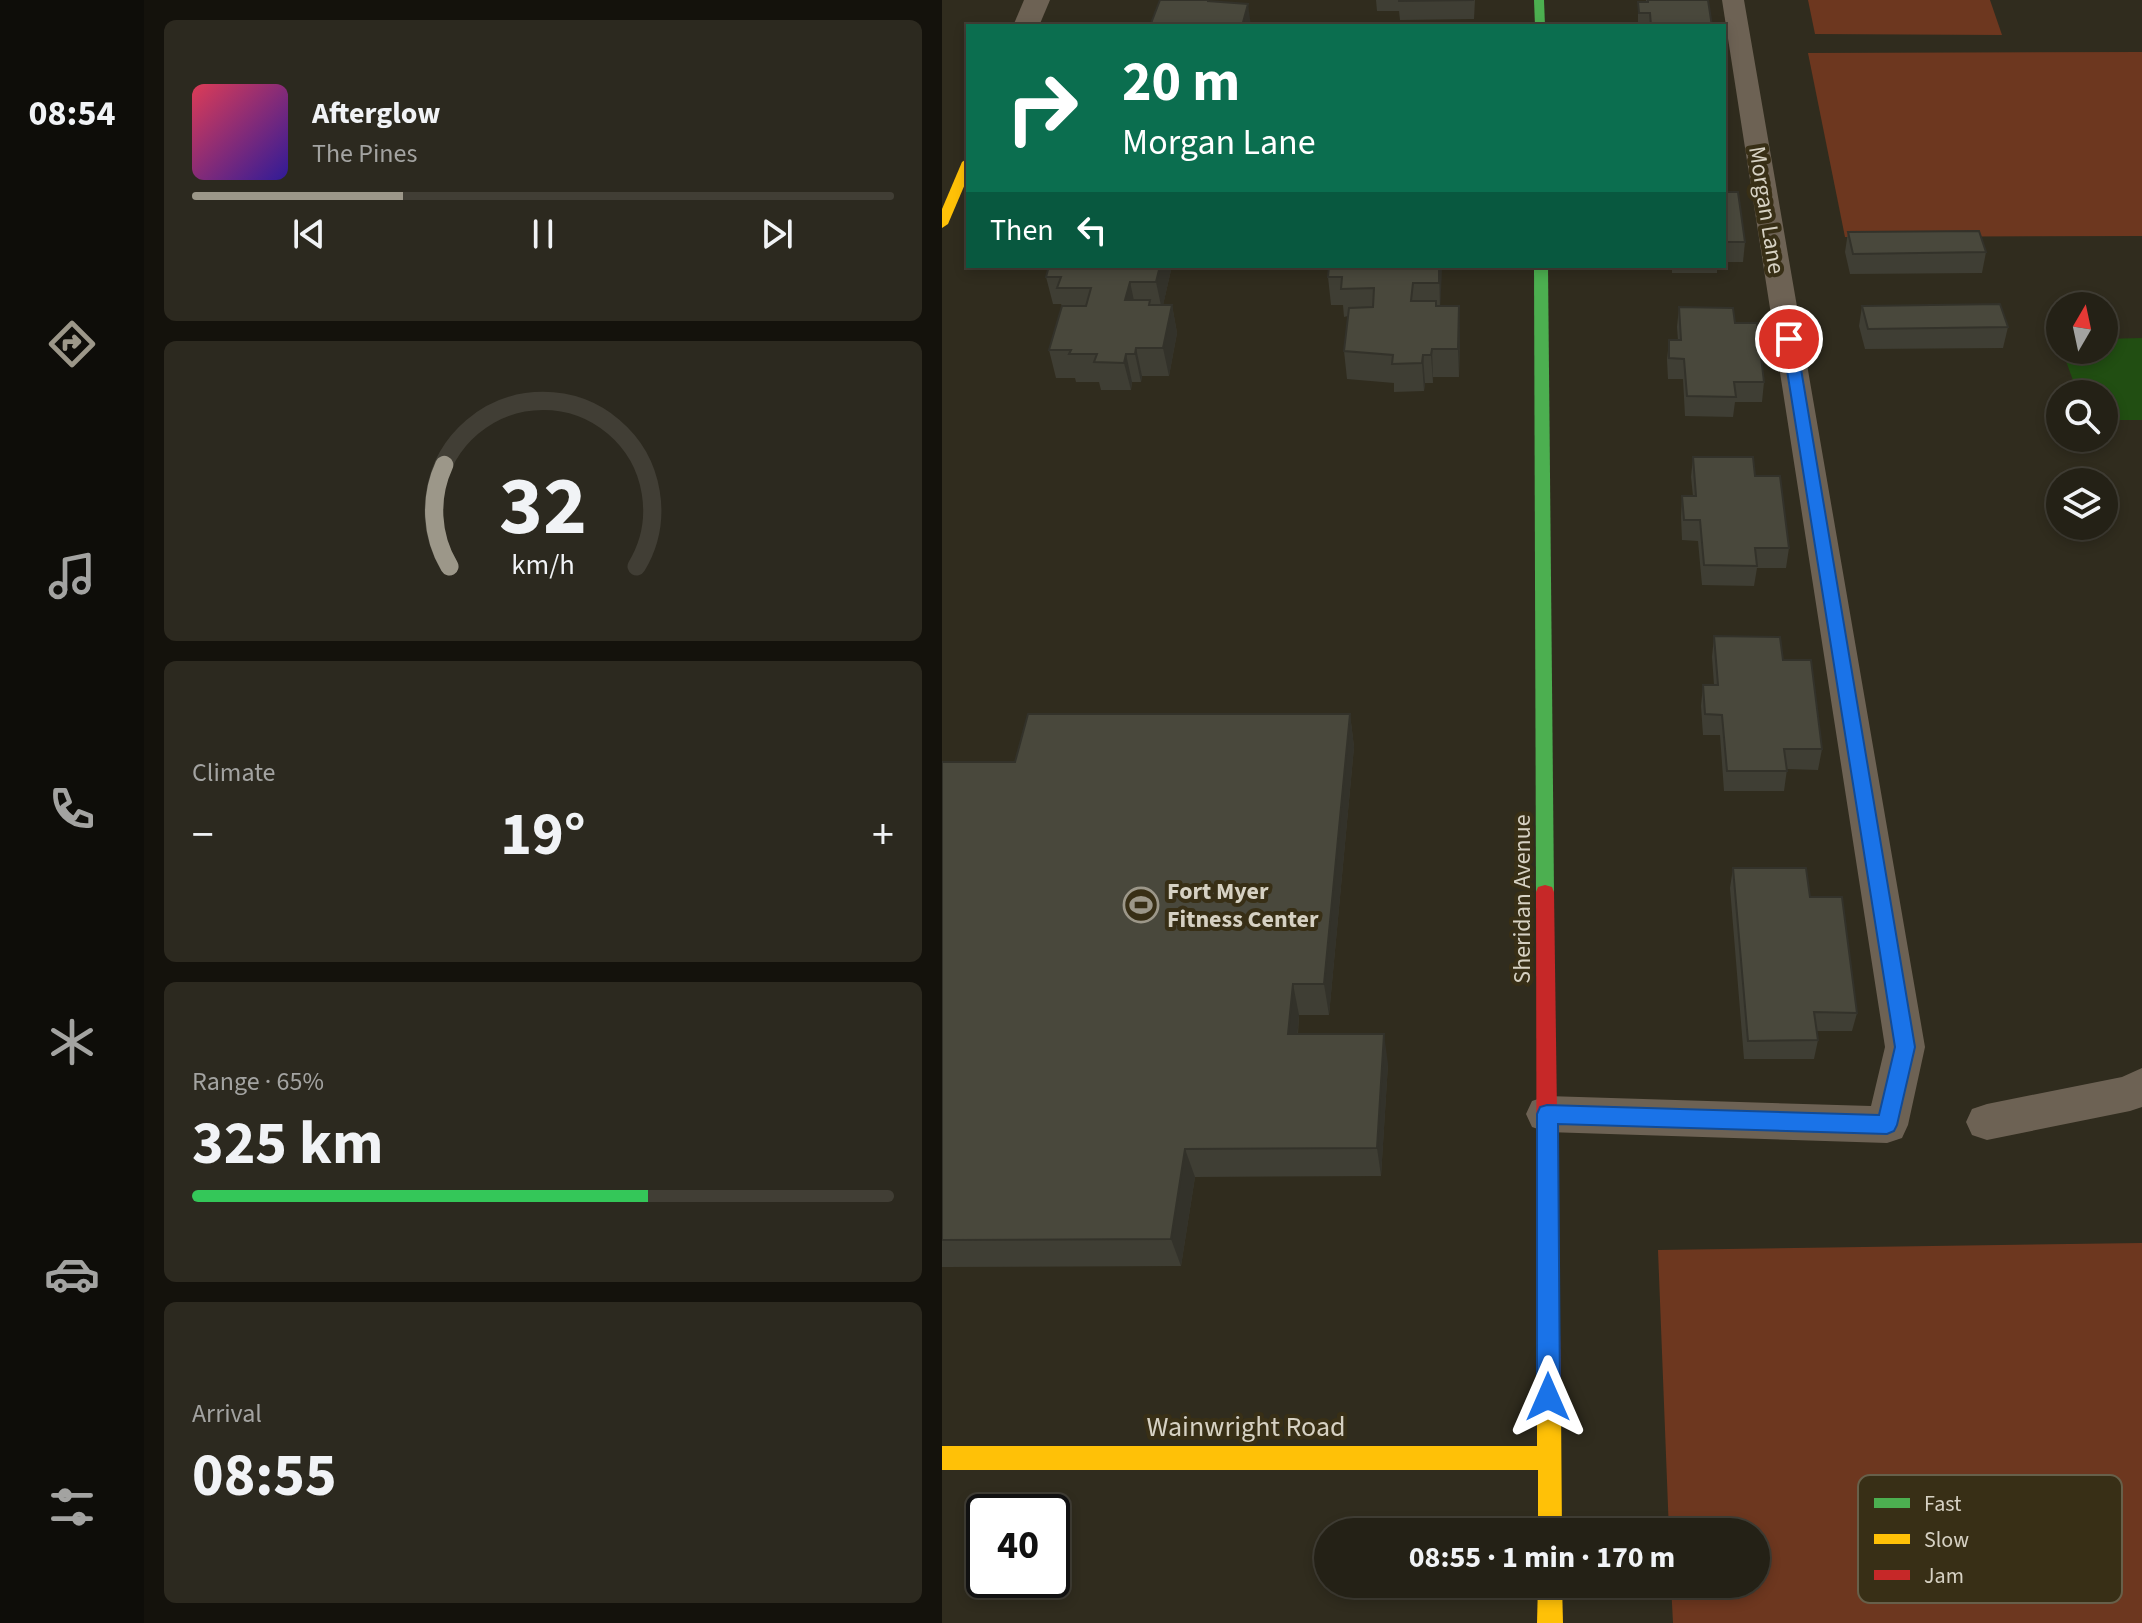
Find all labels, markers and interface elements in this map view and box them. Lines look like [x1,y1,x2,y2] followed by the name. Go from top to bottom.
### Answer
[1122,43,1240,122] text: 20 m
[990,56,1094,160] icon: right
[29,88,115,139] text: 08:54
[312,92,440,135] text: Afterglow
[1122,117,1316,168] text: Morgan Lane
[312,135,417,172] text: The Pines
[1739,144,1794,277] street label: Morgan Lane
[1070,208,1114,252] icon: left
[990,209,1054,252] text: Then
[287,212,331,256] icon: previous
[521,212,565,256] icon: pause
[755,212,799,256] icon: next
[2046,292,2118,364] north arrow
[2046,292,2118,540] map controls
[1755,305,1823,373] pin
[44,316,100,372] icon: directions
[1767,317,1811,361] icon: arrive
[2046,380,2118,452] button: search
[499,447,587,565] text: 32
[2046,468,2118,540] button: layers
[511,545,575,585] text: km/h
[44,548,100,604] icon: music
[192,754,276,791] text: Climate
[44,781,100,837] icon: phone
[500,793,586,878] text: 19°
[192,804,214,867] text: −
[872,804,894,867] text: +
[1505,814,1540,984] street label: Sheridan Avenue
[1167,874,1319,937] place label: Fort Myer Fitness Center
[1122,886,1160,924] sports icon: Fort Myer Fitness Center
[44,1014,100,1070] icon: climate
[192,1063,324,1100] text: Range · 65%
[192,1102,383,1187] text: 325 km
[44,1246,100,1302] icon: car
[1506,1355,1590,1439] position arrow
[192,1395,262,1432] text: Arrival
[1146,1407,1346,1447] street label: Wainwright Road
[192,1434,337,1519] text: 08:55
[1858,1475,2122,1603] legend
[44,1479,100,1535] icon: filters
[1924,1488,1962,1520] text: Fast
[966,1494,1070,1598] speed limit sign: 40
[1924,1524,1969,1556] text: Slow
[1409,1536,1675,1579] text: 08:55 · 1 min · 170 m
[1924,1560,1964,1592] text: Jam

